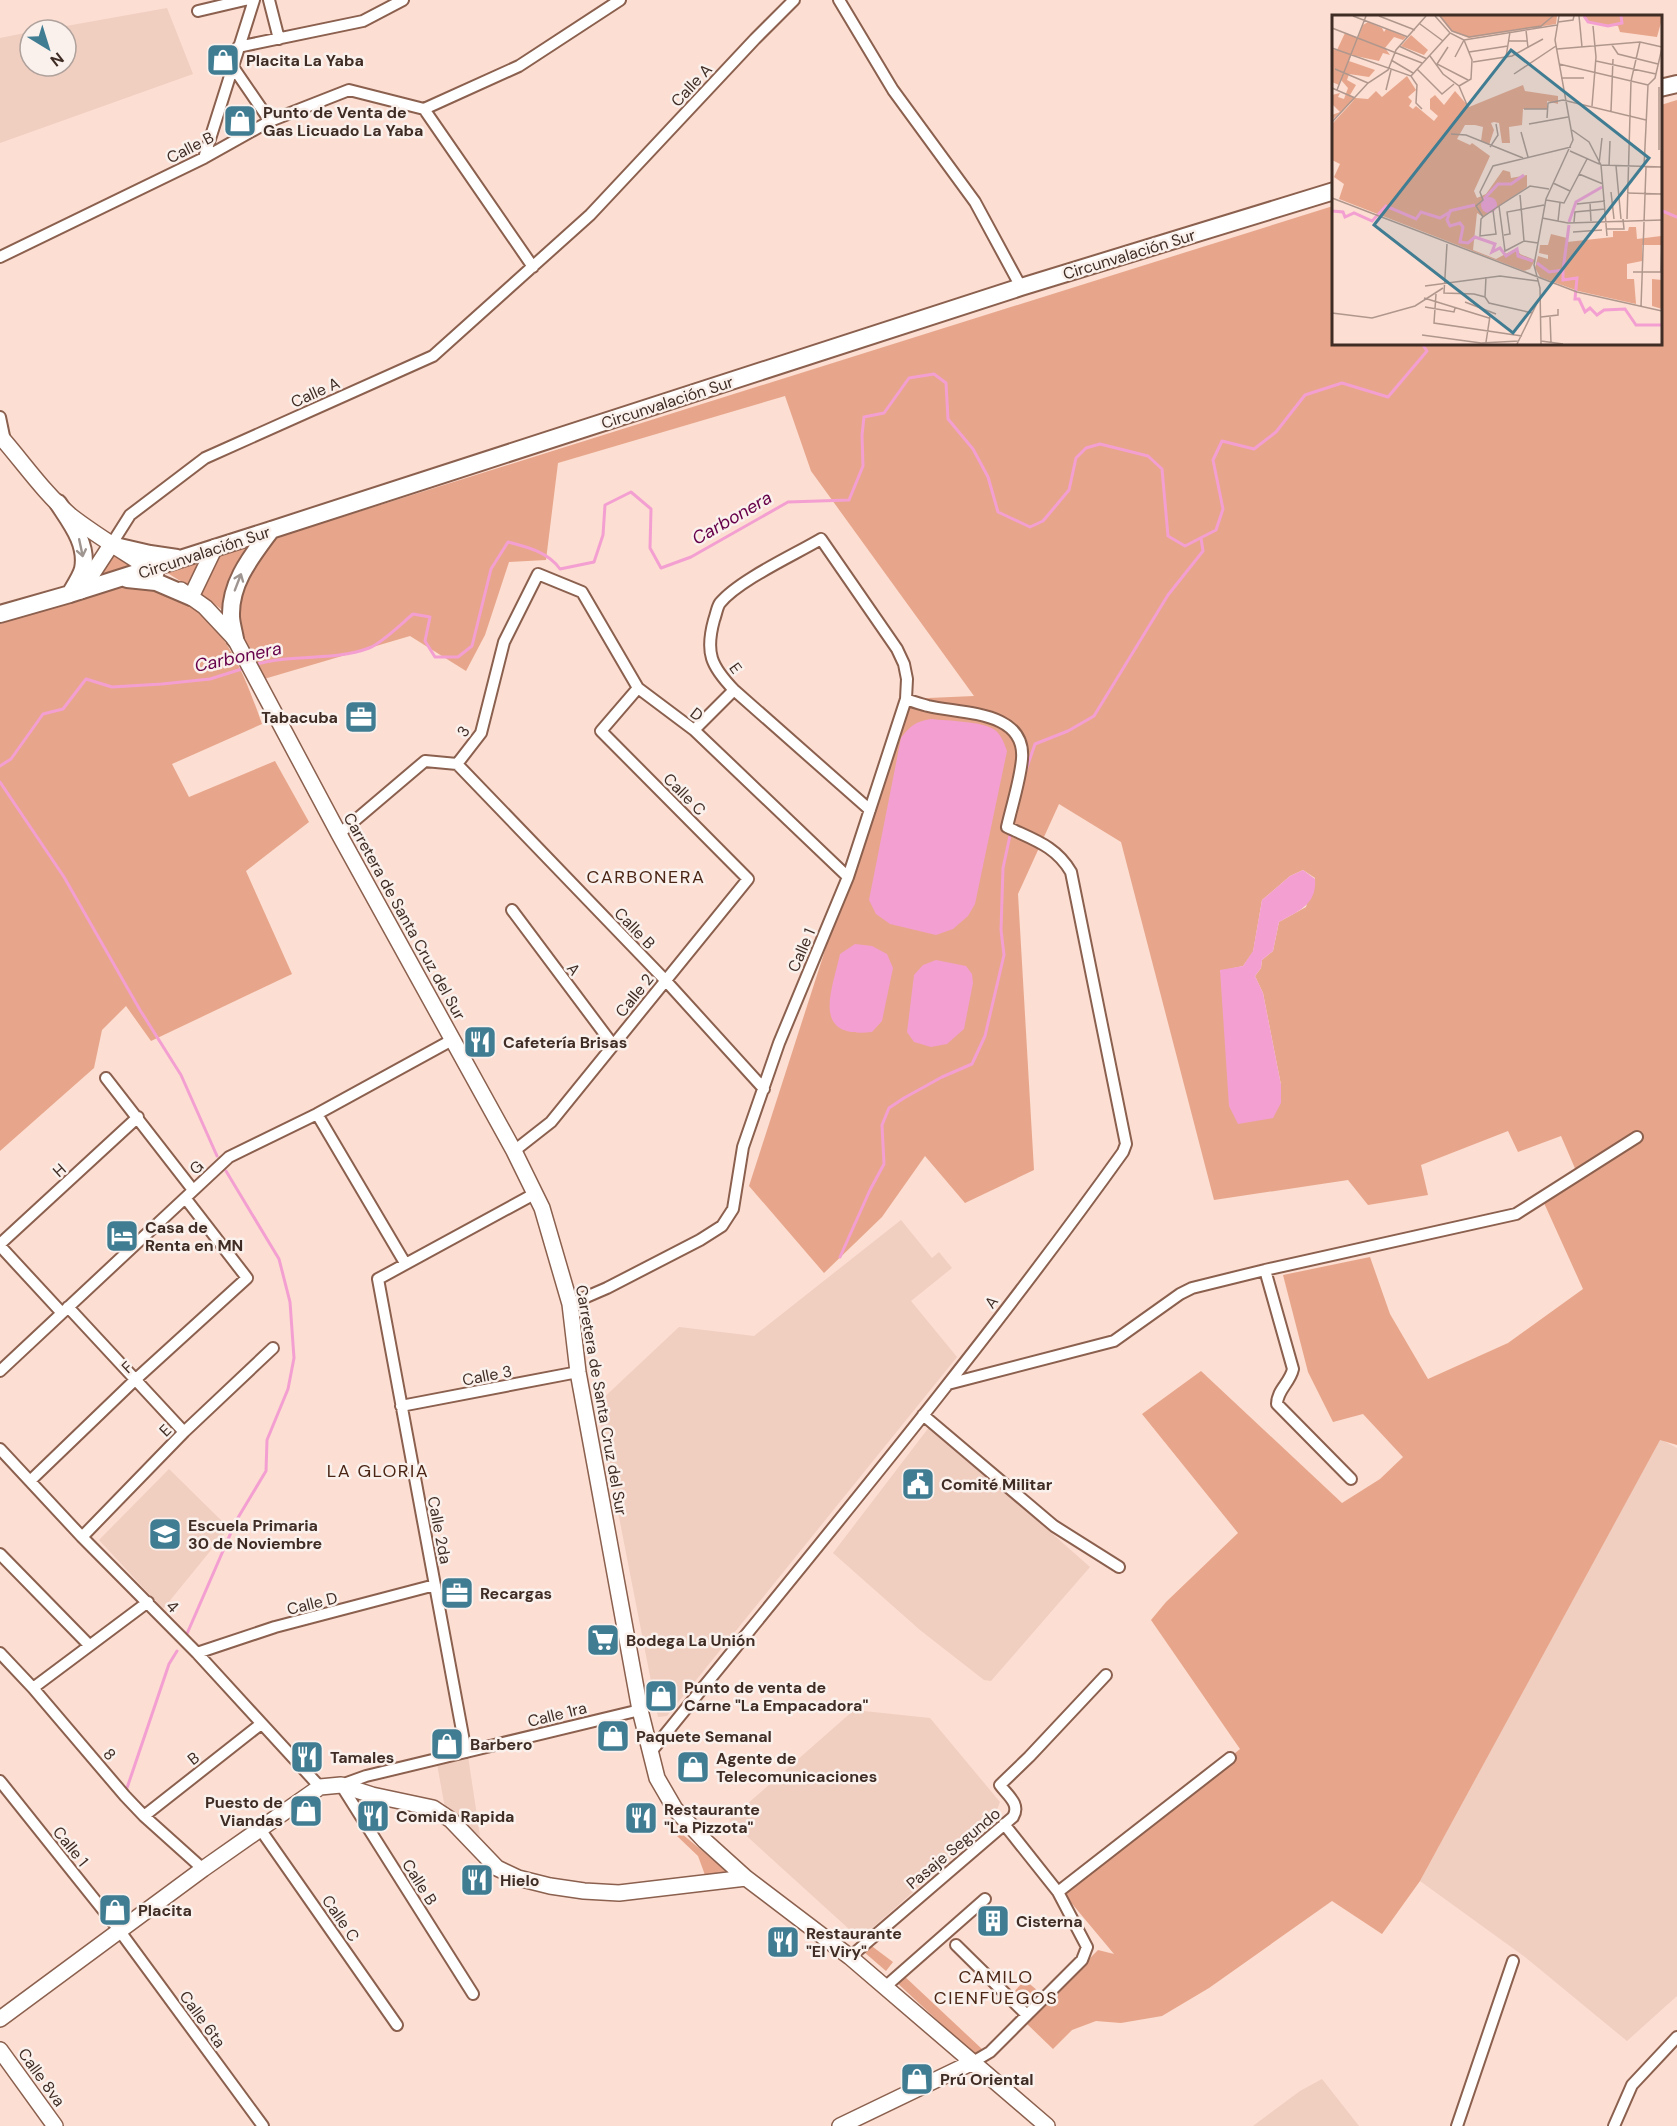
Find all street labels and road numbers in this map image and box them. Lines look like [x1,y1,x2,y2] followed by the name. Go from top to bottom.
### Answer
[666,59,717,111] street label: Calle A
[163,127,217,168] street label: Calle B
[1060,224,1198,285] street label: Circunvalación Sur
[598,371,736,434] street label: Circunvalación Sur
[288,372,343,412] street label: Calle A
[135,521,273,584] street label: Circunvalación Sur
[724,658,747,678] street label: E
[686,703,707,726] street label: D
[452,722,475,741] street label: 3
[659,768,711,820] street label: Calle C
[339,809,470,1024] street label: Carretera de Santa Cruz del Sur
[610,903,660,954] street label: Calle B
[783,925,820,975] street label: Calle 1
[562,959,585,980] street label: A
[611,969,658,1021] street label: Calle 2
[185,1156,208,1179] street label: G
[48,1159,70,1182] street label: H
[571,1283,632,1517] street label: Carretera de Santa Cruz del Sur
[980,1291,1003,1313] street label: A
[117,1356,138,1378] street label: F
[460,1360,514,1391] street label: Calle 3
[155,1420,176,1441] street label: E
[423,1495,456,1566] street label: Calle 2da
[285,1587,340,1620] street label: Calle D
[162,1596,184,1617] street label: 4
[525,1697,589,1732] street label: Calle 1ra
[99,1744,121,1765] street label: 8
[183,1747,204,1770] street label: B
[902,1803,1005,1894] street label: Pasaje Segundo
[48,1822,93,1871] street label: Calle 1
[397,1855,442,1909] street label: Calle B
[317,1891,364,1946] street label: Calle C
[175,1987,230,2052] street label: Calle 6ta
[13,2044,70,2111] street label: Calle 8va

